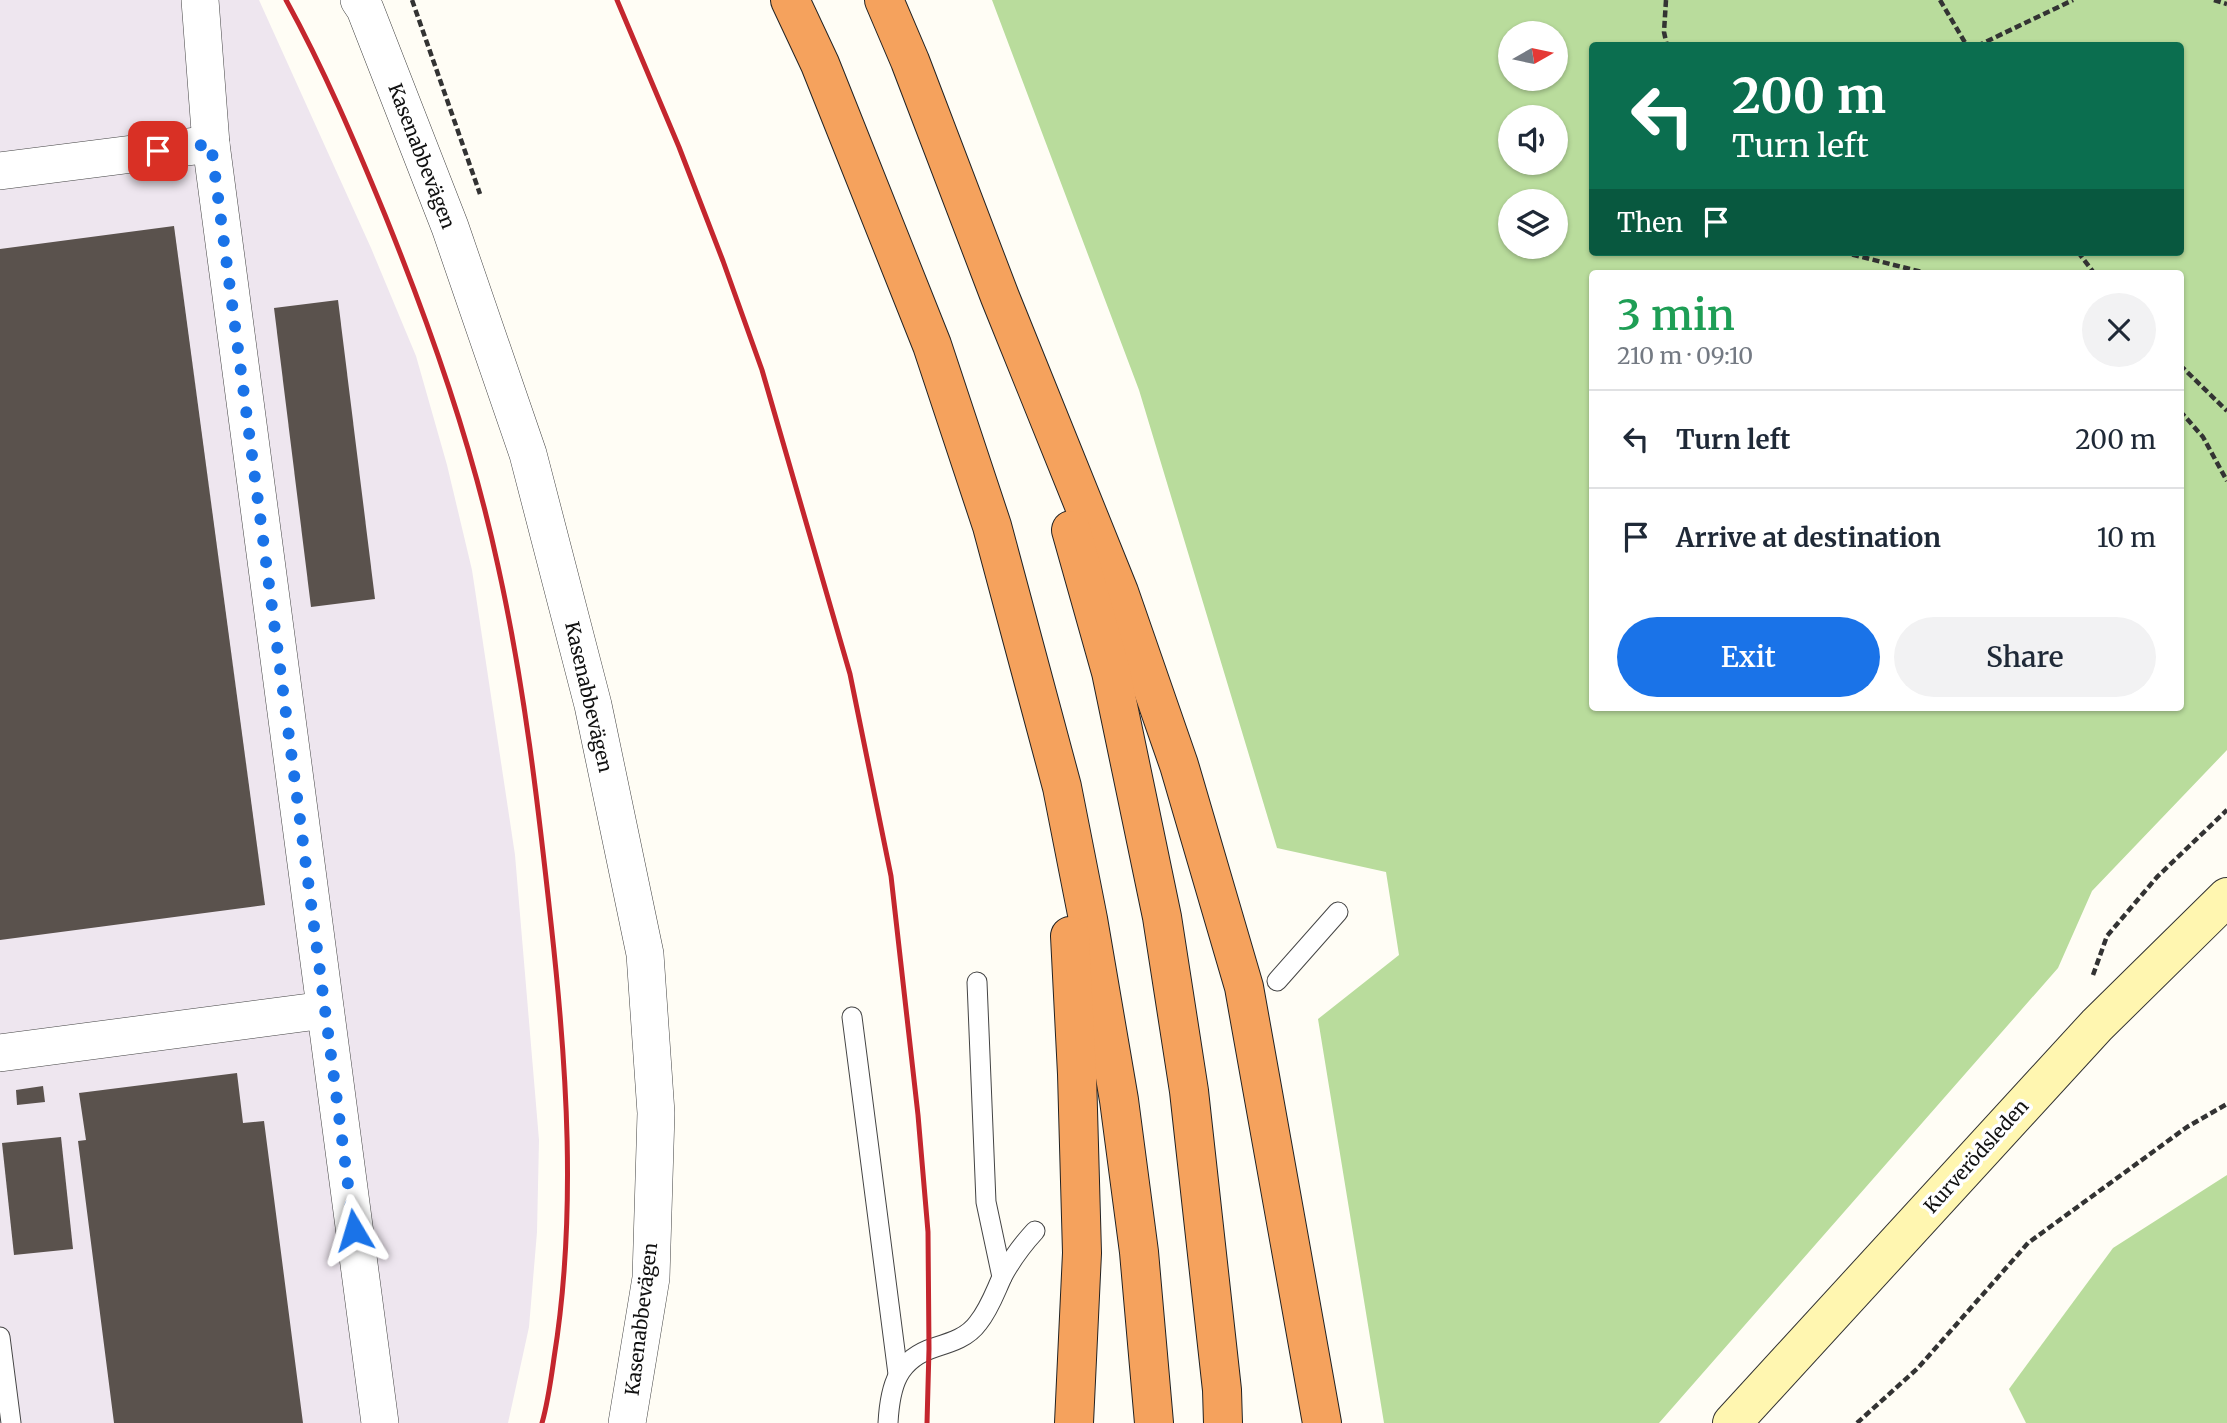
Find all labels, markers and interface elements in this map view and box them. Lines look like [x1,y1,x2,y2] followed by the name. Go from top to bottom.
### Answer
[1498,21,1568,91] north arrow
[1498,21,1568,259] map controls
[1732,65,1886,126] text: 200 m
[1617,70,1708,161] icon: left
[383,80,461,232] street label: Kasenabbevägen
[1498,105,1568,175] button: sound
[128,121,188,181] pin
[1732,126,1869,166] text: Turn left
[139,132,177,170] icon: arrive
[1498,189,1568,259] button: layers
[1697,203,1735,241] icon: arrive
[1617,206,1683,239] text: Then
[1617,289,1735,341] text: 3 min
[2082,293,2156,367] button: close
[1617,341,1753,370] text: 210 m · 09:10
[1617,420,1655,458] icon: left
[1676,423,1790,456] text: Turn left
[2075,423,2156,456] text: 200 m
[1617,518,1655,556] icon: arrive
[1676,521,1941,554] text: Arrive at destination
[2097,521,2156,554] text: 10 m
[1617,617,1880,697] button: Exit
[1894,617,2156,697] button: Share
[560,619,618,775] street label: Kasenabbevägen
[1919,1094,2034,1218] street label: Kurverödsleden
[317,1193,391,1267] position arrow
[620,1241,662,1397] street label: Kasenabbevägen

